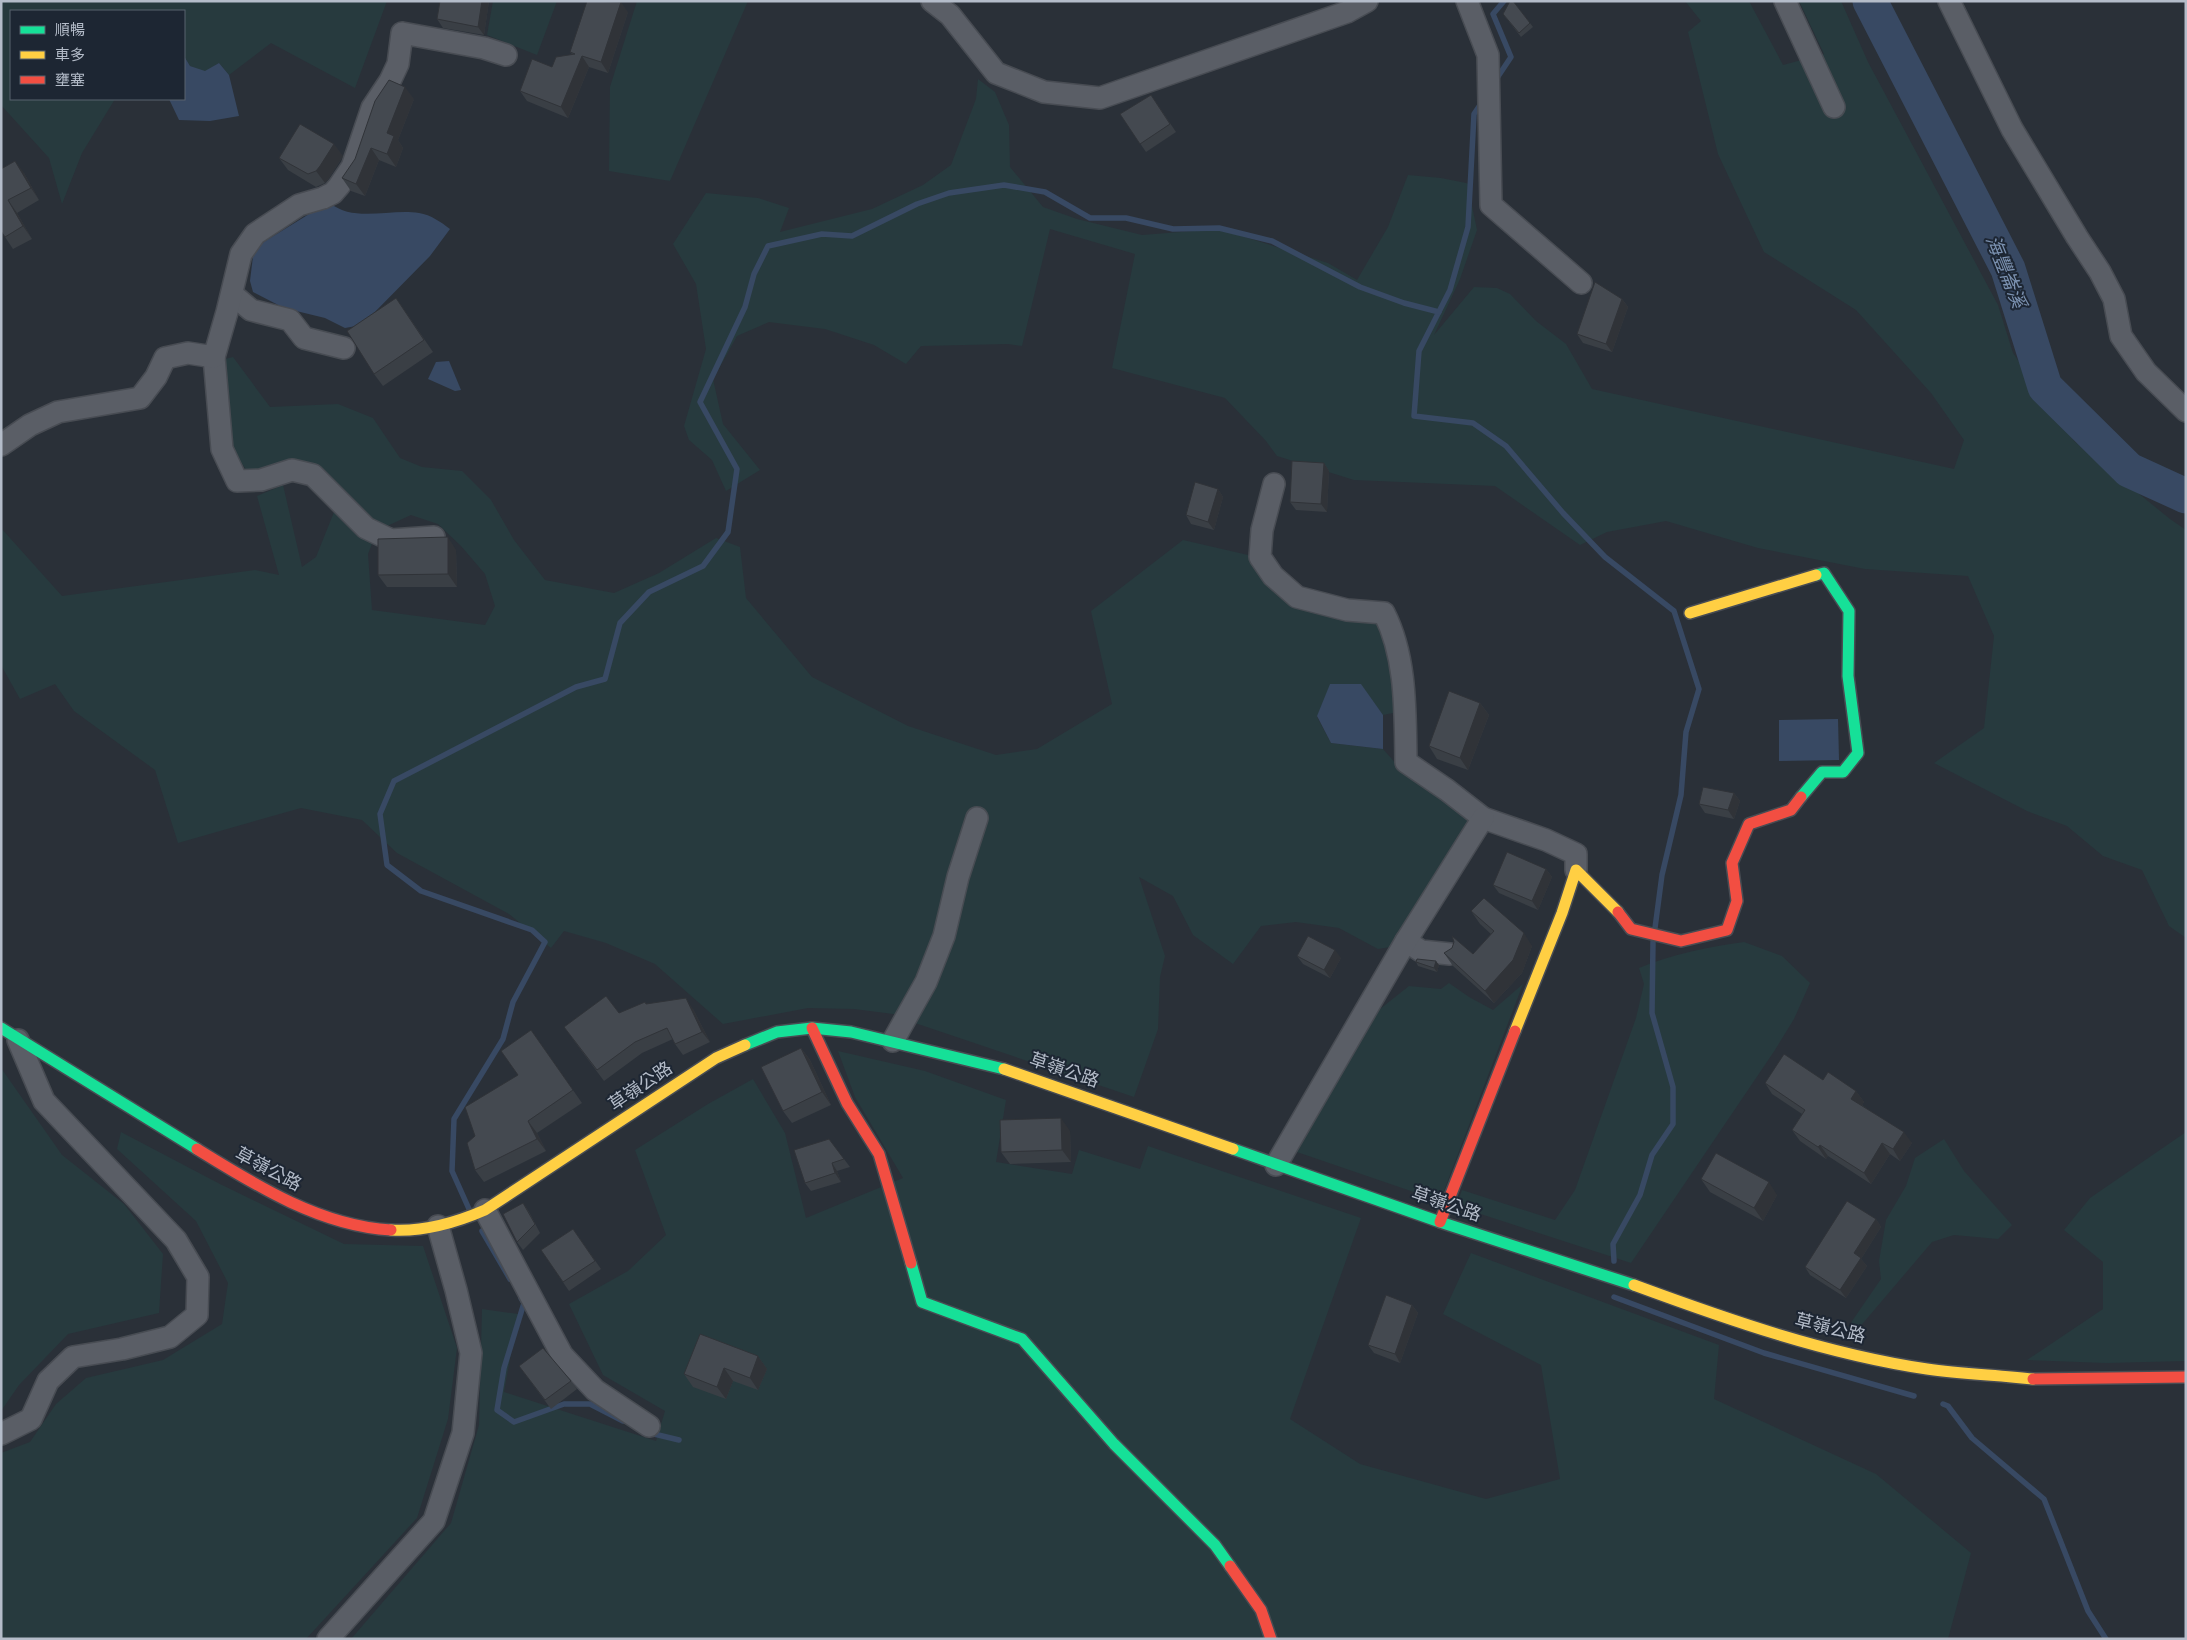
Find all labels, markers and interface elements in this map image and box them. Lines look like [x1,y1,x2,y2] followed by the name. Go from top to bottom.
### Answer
[10,10,185,100] legend
[55,22,85,38] text: 順暢
[55,47,85,63] text: 車多
[55,72,85,88] text: 壅塞
[1982,233,2030,314] water label: 海豐崙溪
[1027,1049,1102,1091] street label: 草嶺公路
[605,1058,676,1115] street label: 草嶺公路
[232,1143,305,1195] street label: 草嶺公路
[1409,1183,1484,1225] street label: 草嶺公路
[1793,1310,1868,1346] street label: 草嶺公路

